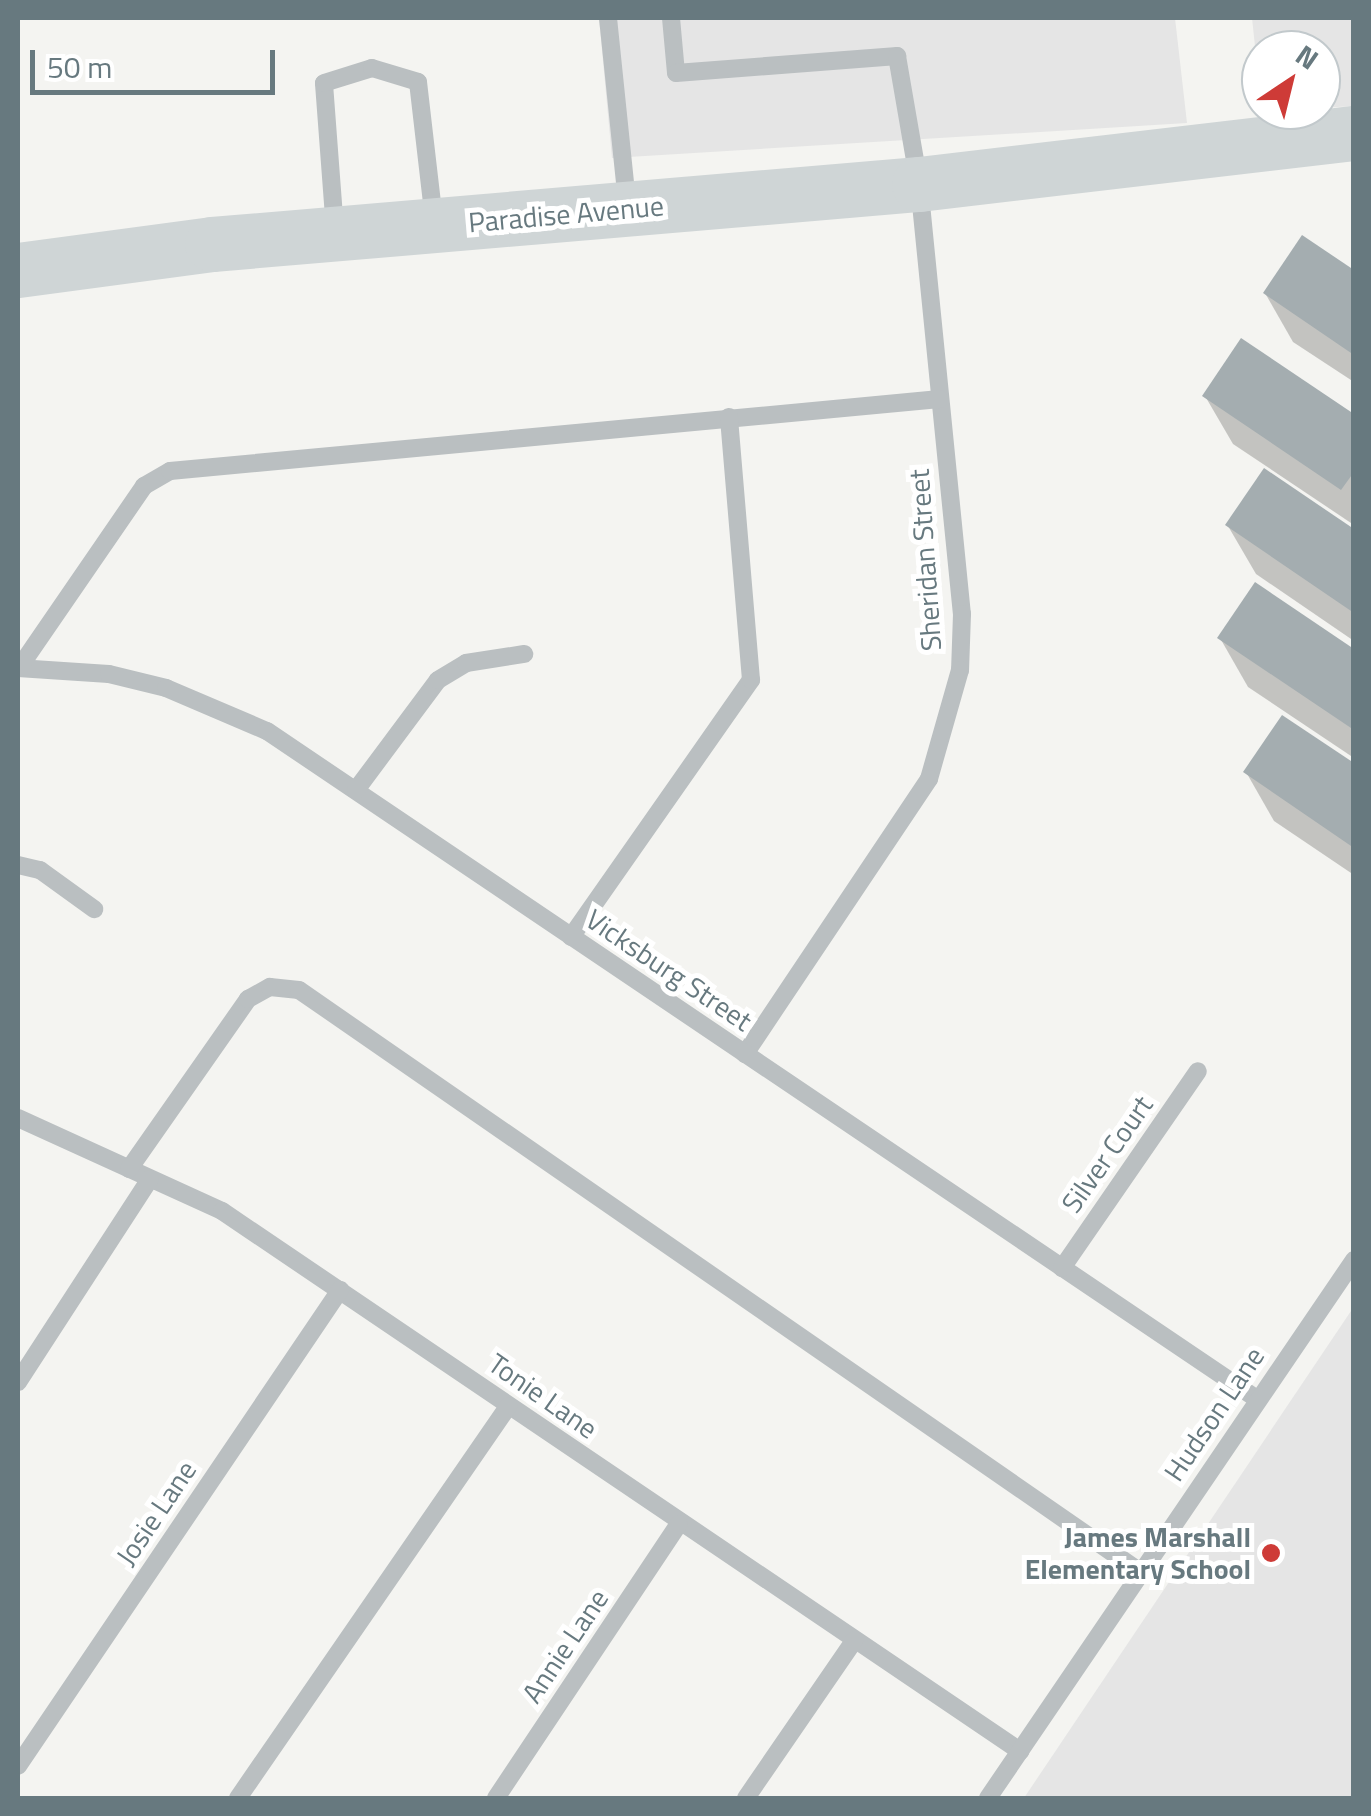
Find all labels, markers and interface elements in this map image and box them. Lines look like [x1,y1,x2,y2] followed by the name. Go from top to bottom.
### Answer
[35,30,280,92] scale bar
[1241,30,1341,130] north arrow
[1287,33,1328,80] text: N
[47,44,112,90] text: 50 m
[467,189,665,239] street label: Paradise Avenue
[902,468,948,652] street label: Sheridan Street
[580,902,758,1038] street label: Vicksburg Street
[1054,1089,1160,1219] street label: Silver Court
[1157,1341,1271,1487] street label: Hudson Lane
[482,1346,604,1446] street label: Tonie Lane
[109,1454,203,1572] street label: Josie Lane
[1025,1520,1251,1586] place label: James Marshall Elementary School
[1260,1542,1282,1564] marker: James Marshall Elementary School
[515,1583,615,1709] street label: Annie Lane

